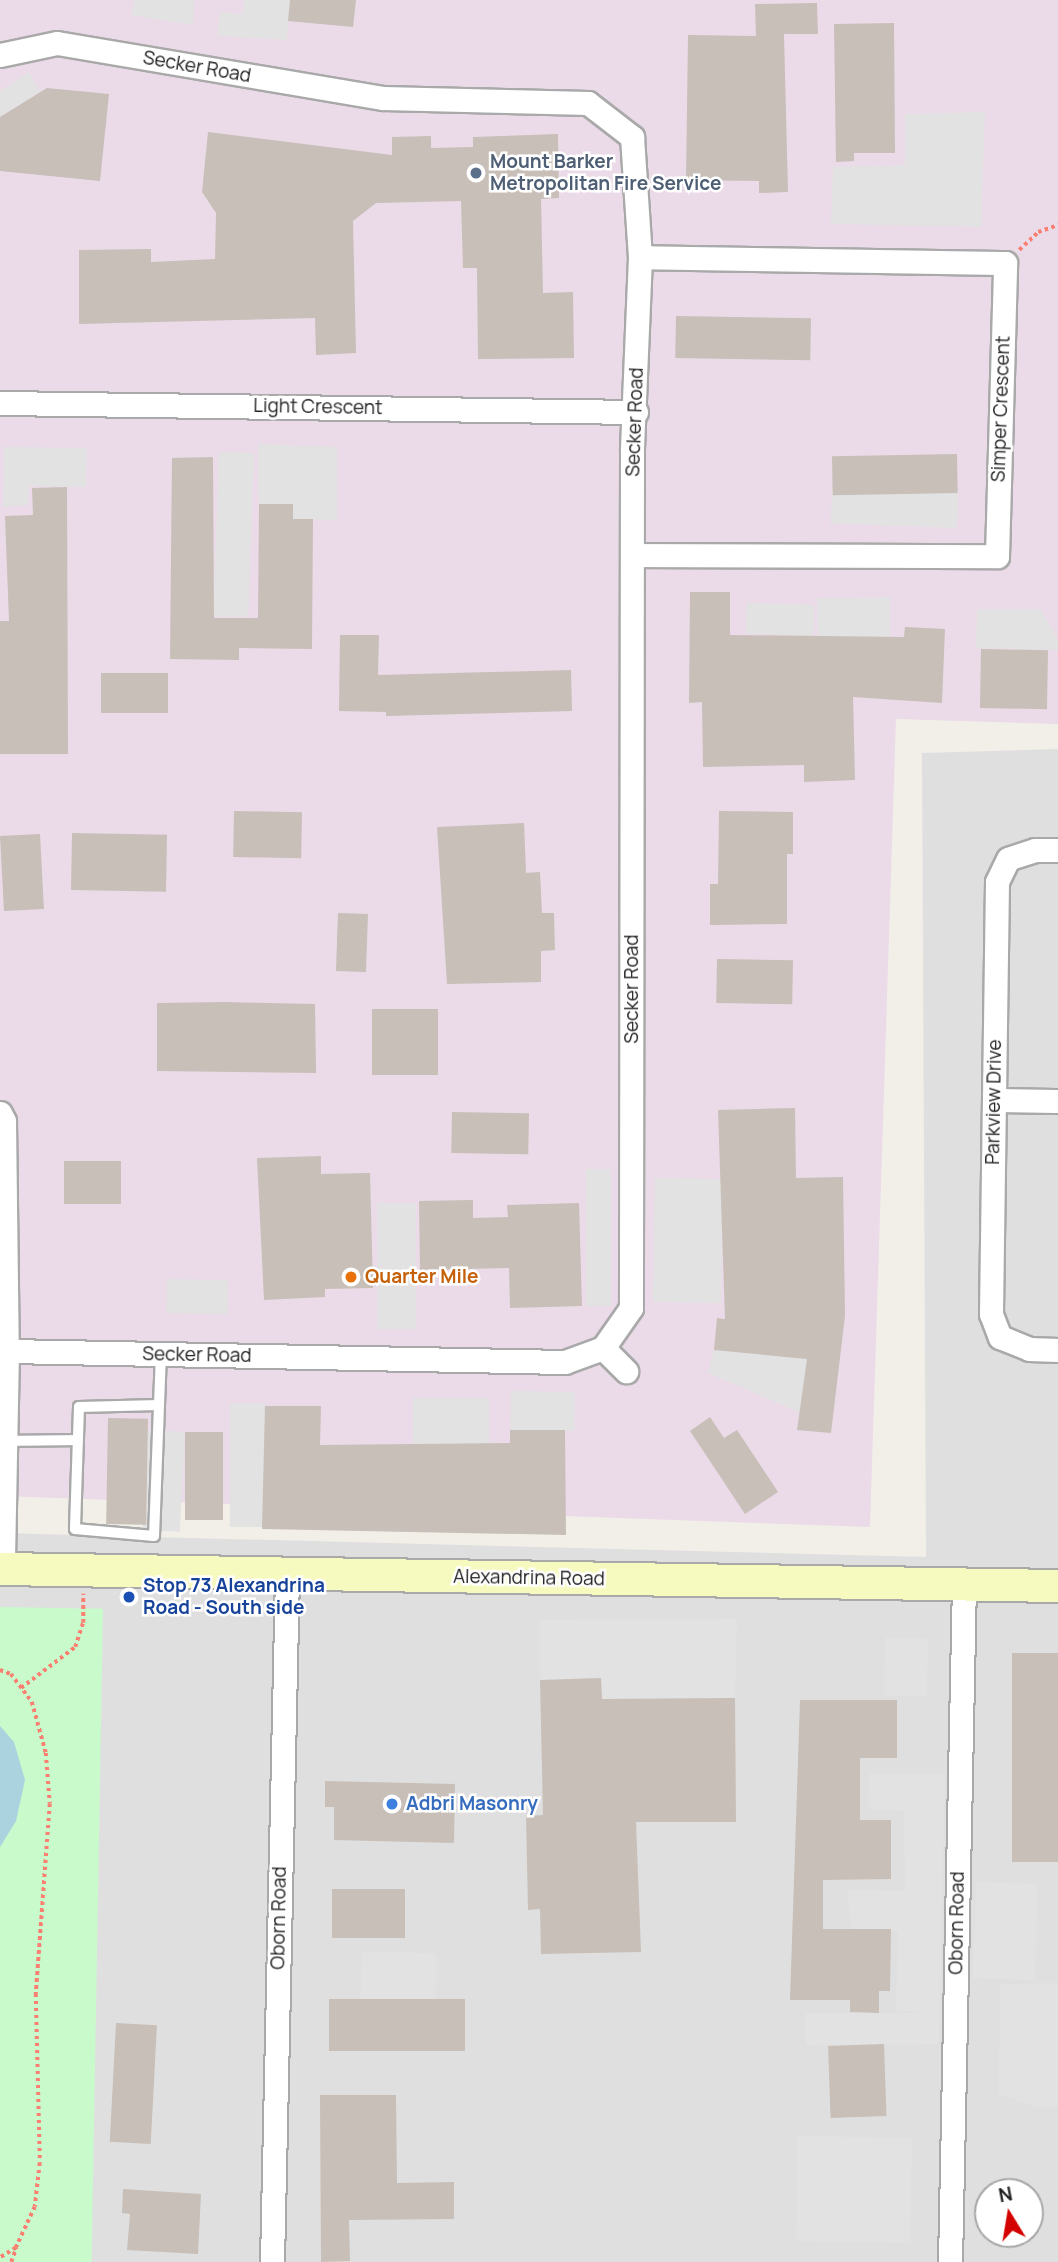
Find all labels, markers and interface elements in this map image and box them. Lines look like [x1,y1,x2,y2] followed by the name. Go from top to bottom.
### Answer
[141,46,253,88] street label: Secker Road
[490,151,721,195] place label: Mount Barker Metropolitan Fire Service
[468,165,484,181] marker: Mount Barker Metropolitan Fire Service
[987,335,1015,483] street label: Simper Crescent
[622,367,648,477] street label: Secker Road
[253,394,383,420] street label: Light Crescent
[621,934,643,1044] street label: Secker Road
[982,1039,1006,1165] street label: Parkview Drive
[365,1266,479,1288] place label: Quarter Mile
[343,1269,359,1285] marker: Quarter Mile
[142,1343,252,1367] street label: Secker Road
[453,1565,605,1591] street label: Alexandrina Road
[143,1575,325,1619] place label: Stop 73 Alexandrina Road - South side
[121,1589,137,1605] marker: Stop 73 Alexandrina Road - South side
[406,1793,538,1815] place label: Adbri Masonry
[384,1796,400,1812] marker: Adbri Masonry
[267,1866,291,1970] street label: Oborn Road
[945,1871,969,1975] street label: Oborn Road
[974,2178,1044,2248] north arrow
[996,2180,1015,2208] text: N

